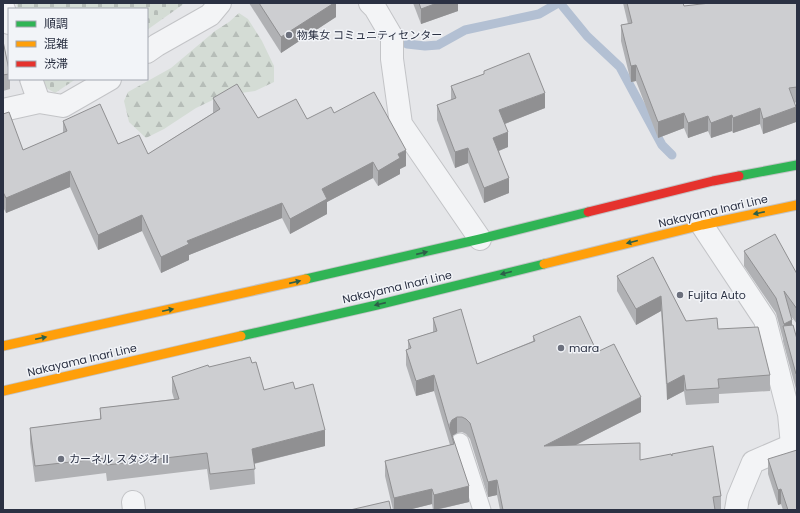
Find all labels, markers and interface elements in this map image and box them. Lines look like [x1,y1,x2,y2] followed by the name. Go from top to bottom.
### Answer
[8,8,148,80] legend
[44,15,68,32] text: 順調
[297,27,442,43] place label: 物集女 コミュニティセンター
[284,30,294,40] marker: 物集女 コミュニティセンター
[44,35,68,52] text: 混雑
[44,55,68,72] text: 渋滞
[657,191,769,231] street label: Nakayama Inari Line
[753,210,765,216] one-way arrow
[626,240,638,246] one-way arrow
[415,249,428,255] one-way arrow
[341,267,453,307] street label: Nakayama Inari Line
[500,270,512,276] one-way arrow
[289,279,301,285] one-way arrow
[688,287,746,303] place label: Fujita Auto
[675,290,685,300] marker: Fujita Auto
[373,301,385,307] one-way arrow
[162,307,174,313] one-way arrow
[35,334,47,340] one-way arrow
[26,340,138,380] street label: Nakayama Inari Line
[569,340,599,356] place label: mara
[556,343,566,353] marker: mara
[69,451,171,467] place label: カーネル スタジオⅡ
[56,454,66,464] marker: カーネル スタジオⅡ

